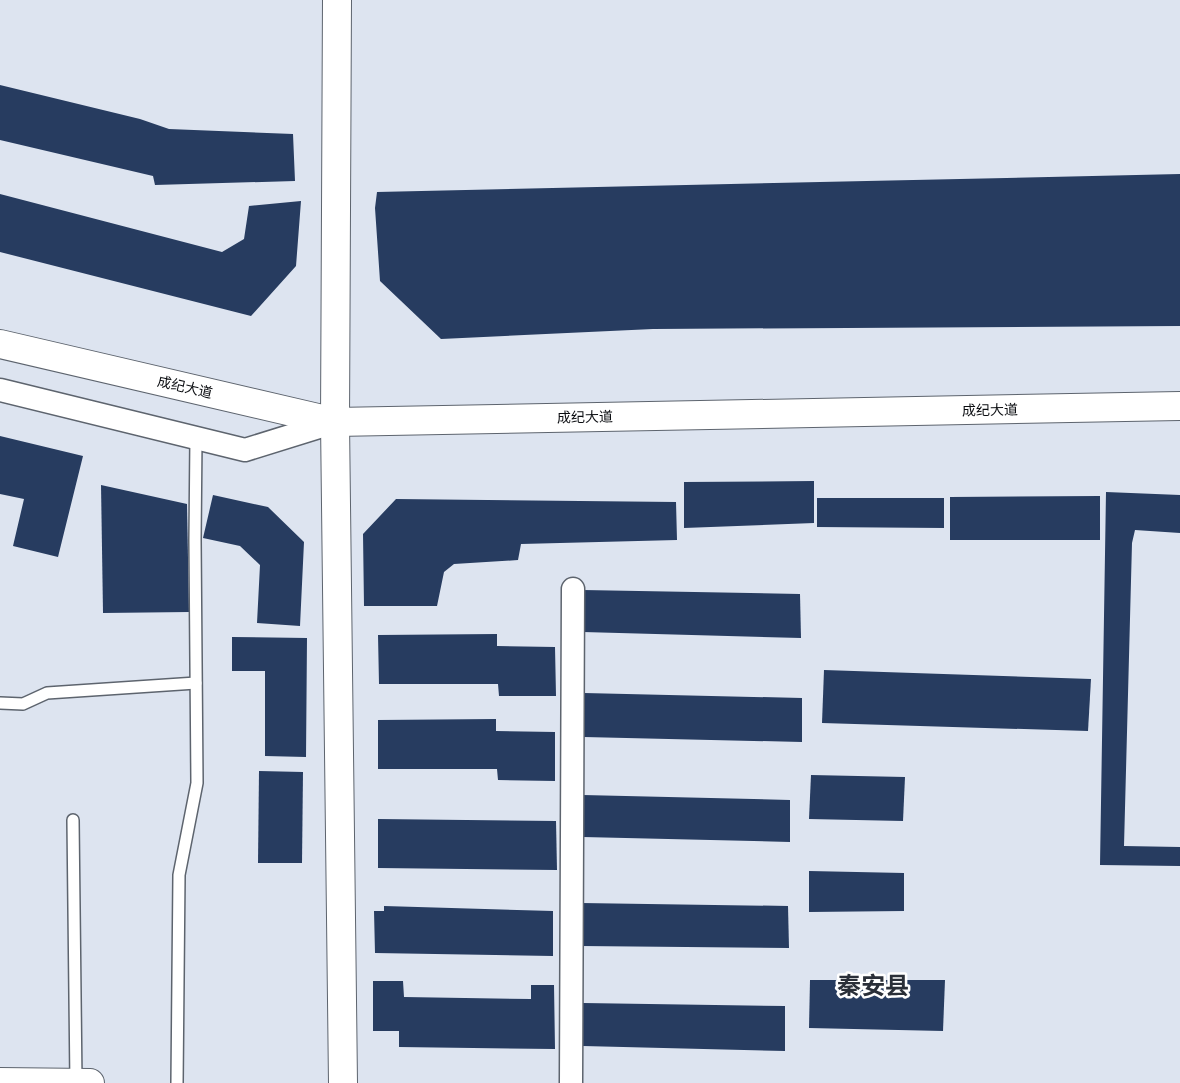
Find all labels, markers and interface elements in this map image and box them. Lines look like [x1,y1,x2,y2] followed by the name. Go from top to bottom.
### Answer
[156,373,214,401] street label: 成纪大道
[962,402,1018,418] street label: 成纪大道
[557,409,613,425] street label: 成纪大道
[837,972,909,1000] district label: 秦安县

